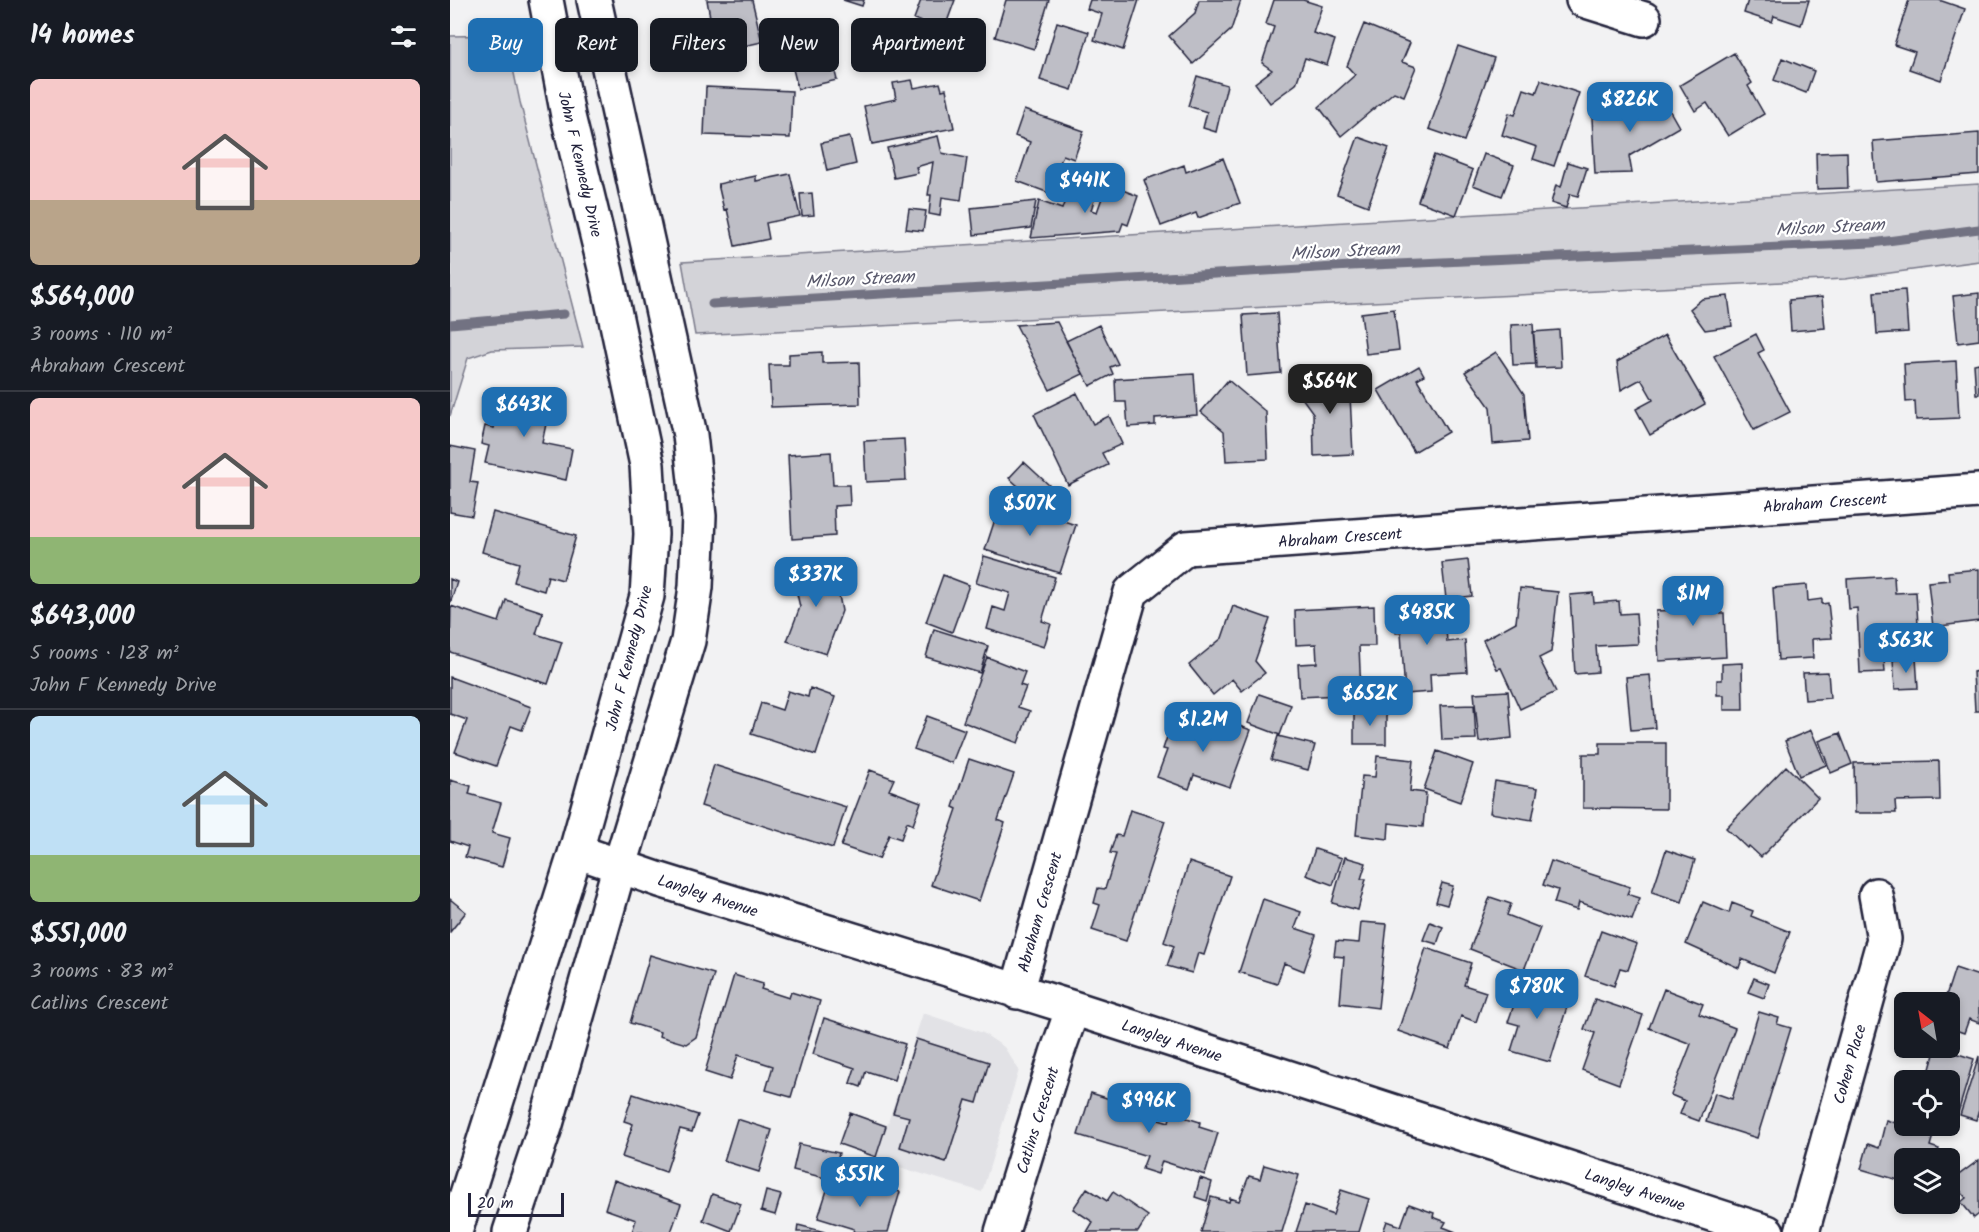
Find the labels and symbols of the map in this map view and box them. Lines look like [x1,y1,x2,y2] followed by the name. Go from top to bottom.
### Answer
[1588,82,1672,133] pin: $826K
[551,89,609,240] street label: John F Kennedy Drive
[1043,163,1127,214] pin: $441K
[1775,211,1887,246] water label: Milson Stream
[1290,235,1402,270] water label: Milson Stream
[805,263,917,298] water label: Milson Stream
[1288,364,1372,415] pin: $564K
[482,387,566,438] pin: $643K
[988,486,1072,537] pin: $507K
[1762,487,1889,520] street label: Abraham Crescent
[1277,522,1404,555] street label: Abraham Crescent
[774,557,858,608] pin: $337K
[1664,576,1722,627] pin: $1M
[599,583,660,734] street label: John F Kennedy Drive
[1385,595,1469,646] pin: $485K
[1864,623,1948,674] pin: $563K
[1328,676,1412,727] pin: $652K
[1161,702,1245,753] pin: $1.2M
[1011,849,1070,976] street label: Abraham Crescent
[654,868,761,924] street label: Langley Avenue
[1495,969,1579,1020] pin: $780K
[1894,992,1960,1058] north arrow
[1118,1013,1225,1069] street label: Langley Avenue
[1827,1022,1874,1107] street label: Cohen Place
[1010,1063,1067,1177] street label: Catlins Crescent
[1107,1083,1191,1134] pin: $996K
[818,1157,902,1208] pin: $551K
[1581,1162,1688,1218] street label: Langley Avenue
[468,1190,564,1218] scale bar

